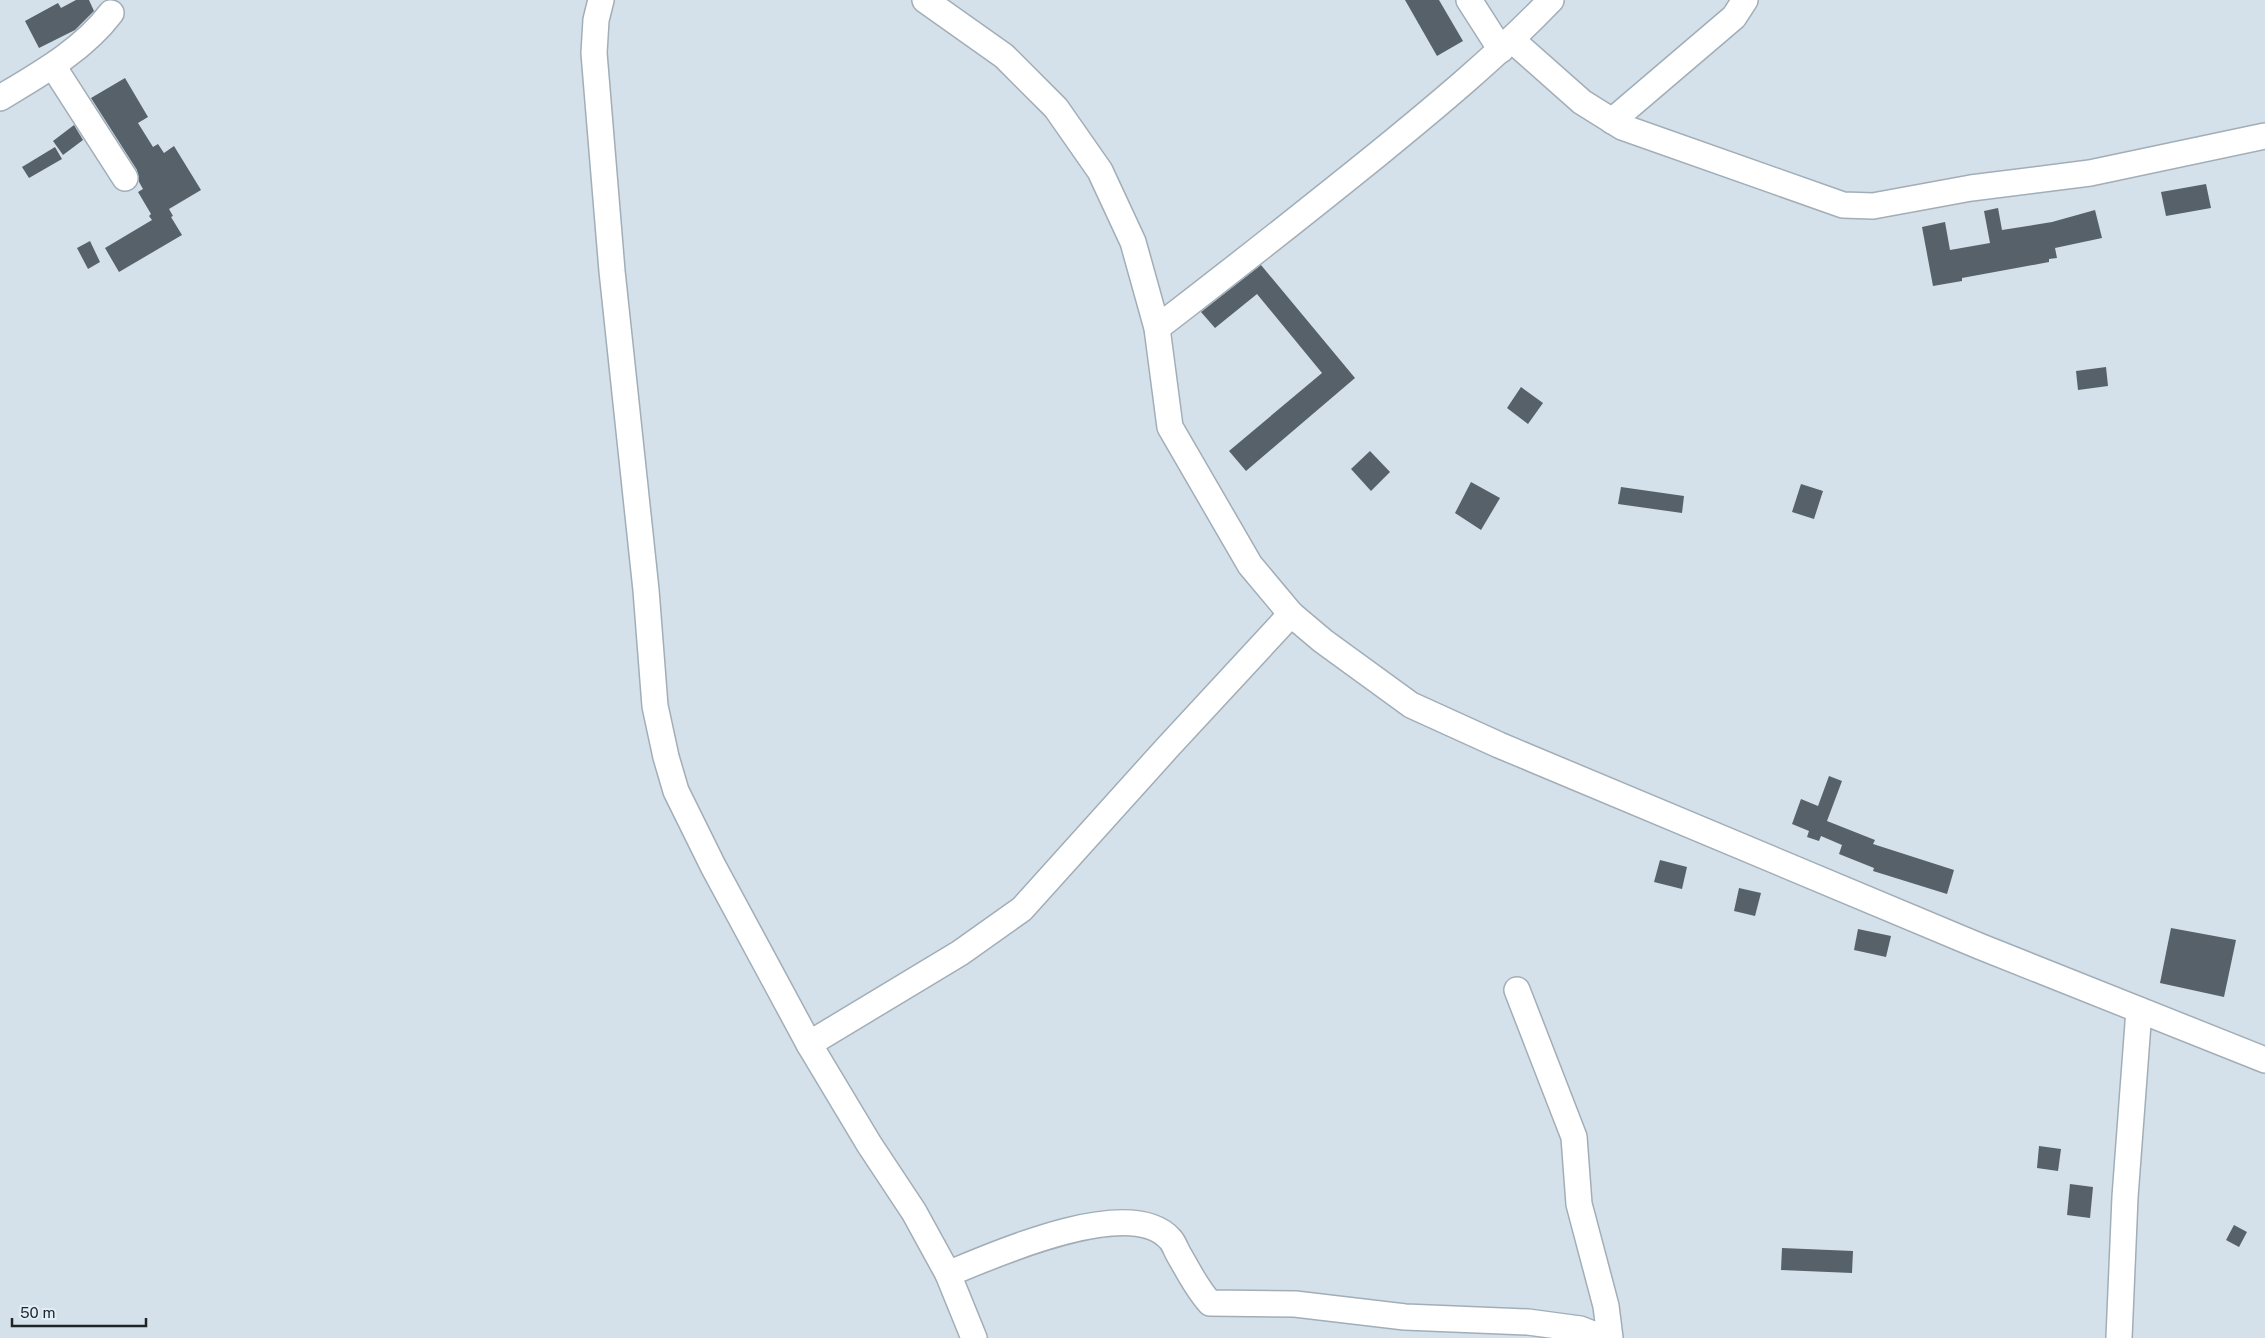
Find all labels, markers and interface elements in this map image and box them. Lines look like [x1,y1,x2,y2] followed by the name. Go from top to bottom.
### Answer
[12,1296,146,1328] scale bar
[20,1304,55,1321] text: 50 m

